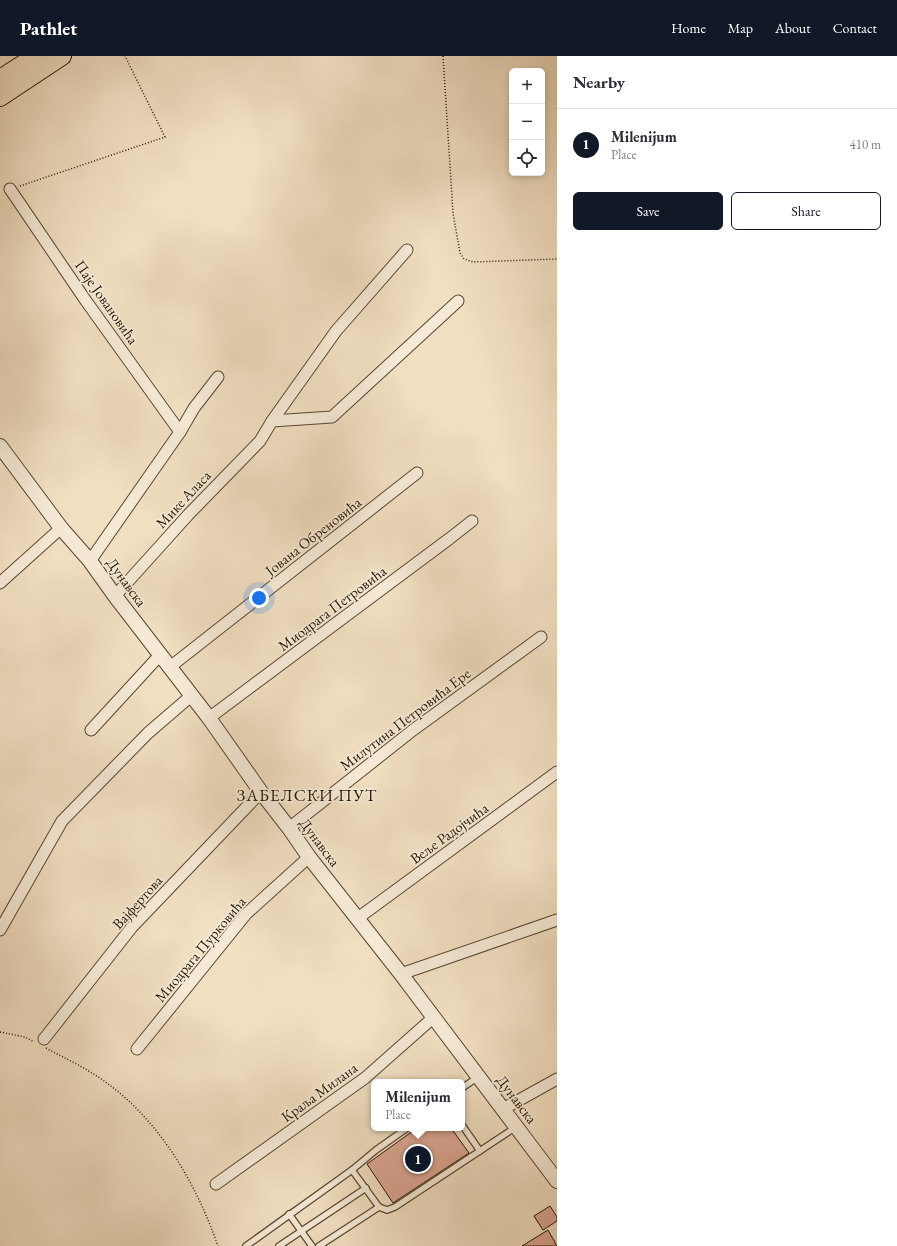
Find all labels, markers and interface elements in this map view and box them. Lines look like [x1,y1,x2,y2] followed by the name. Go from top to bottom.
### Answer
[20,16,77,41] text: Pathlet
[671,19,706,37] text: Home
[728,19,753,37] text: Map
[775,19,811,37] text: About
[833,19,877,37] text: Contact
[509,68,545,176] map controls
[509,68,545,104] button: +
[573,71,625,93] text: Nearby
[509,104,545,140] button: −
[611,127,677,146] text: Milenijum
[583,136,589,153] text: 1
[850,136,881,153] text: 410 m
[509,140,545,176] button: locate
[611,146,637,163] text: Place
[573,192,723,230] button: Save
[731,192,881,230] button: Share
[71,256,143,348] street label: Паје Јовановића
[151,466,215,532] street label: Мике Аласа
[259,492,365,581] street label: Јована Обреновића
[103,554,151,610] street label: Дунавска
[274,561,390,655] street label: Миодрага Петровића
[249,588,269,608] your location
[336,664,474,774] street label: Милутина Петровића Ере
[237,784,377,806] district label: ЗАБЕЛСКИ ПУТ
[406,798,492,868] street label: Веље Радојчића
[296,814,344,870] street label: Дунавска
[108,871,166,933] street label: Вајфертова
[150,892,250,1006] street label: Миодрага Пурковића
[277,1058,361,1126] street label: Краља Милана
[493,1071,541,1127] street label: Дунавска
[371,1079,465,1131] popup
[385,1087,451,1106] text: Milenijum
[385,1106,411,1123] text: Place
[405,1144,431,1174] pin: 1

